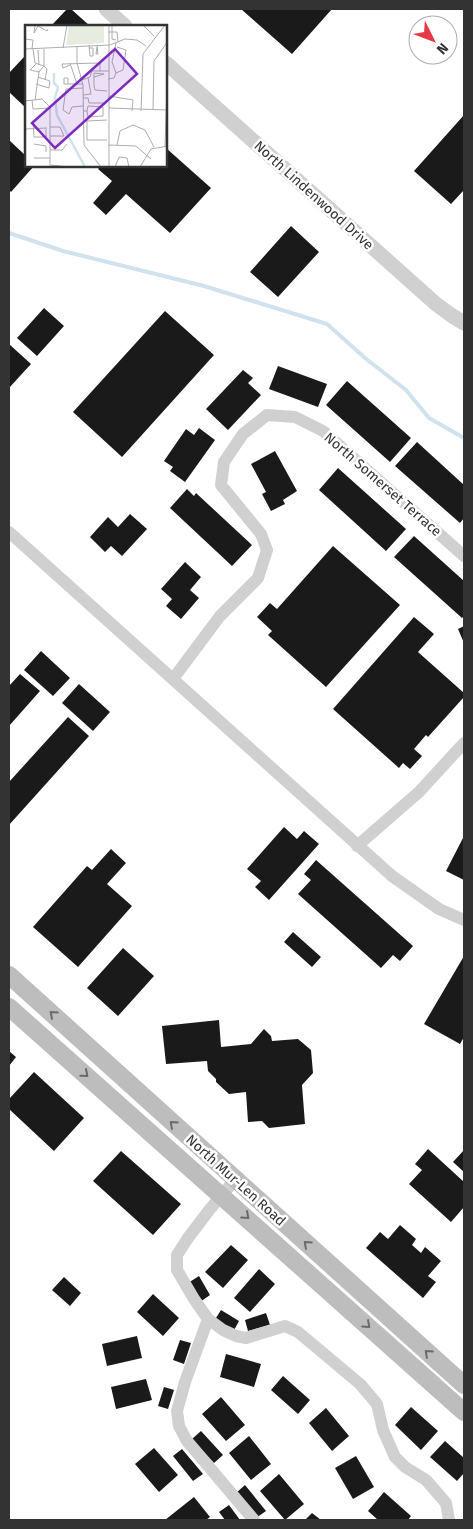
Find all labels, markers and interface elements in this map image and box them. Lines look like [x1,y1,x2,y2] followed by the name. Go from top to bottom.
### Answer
[408,15,458,65] north arrow
[25,25,168,168] inset map
[433,39,452,58] text: N
[250,137,377,253] street label: North Lindenwood Drive
[321,429,445,540] street label: North Somerset Terrace
[50,1011,59,1020] one-way arrow
[79,1068,88,1077] one-way arrow
[170,1121,179,1130] one-way arrow
[182,1131,289,1230] street label: North Mur-Len Road
[240,1211,249,1220] one-way arrow
[304,1241,313,1250] one-way arrow
[361,1319,370,1328] one-way arrow
[424,1350,433,1359] one-way arrow

